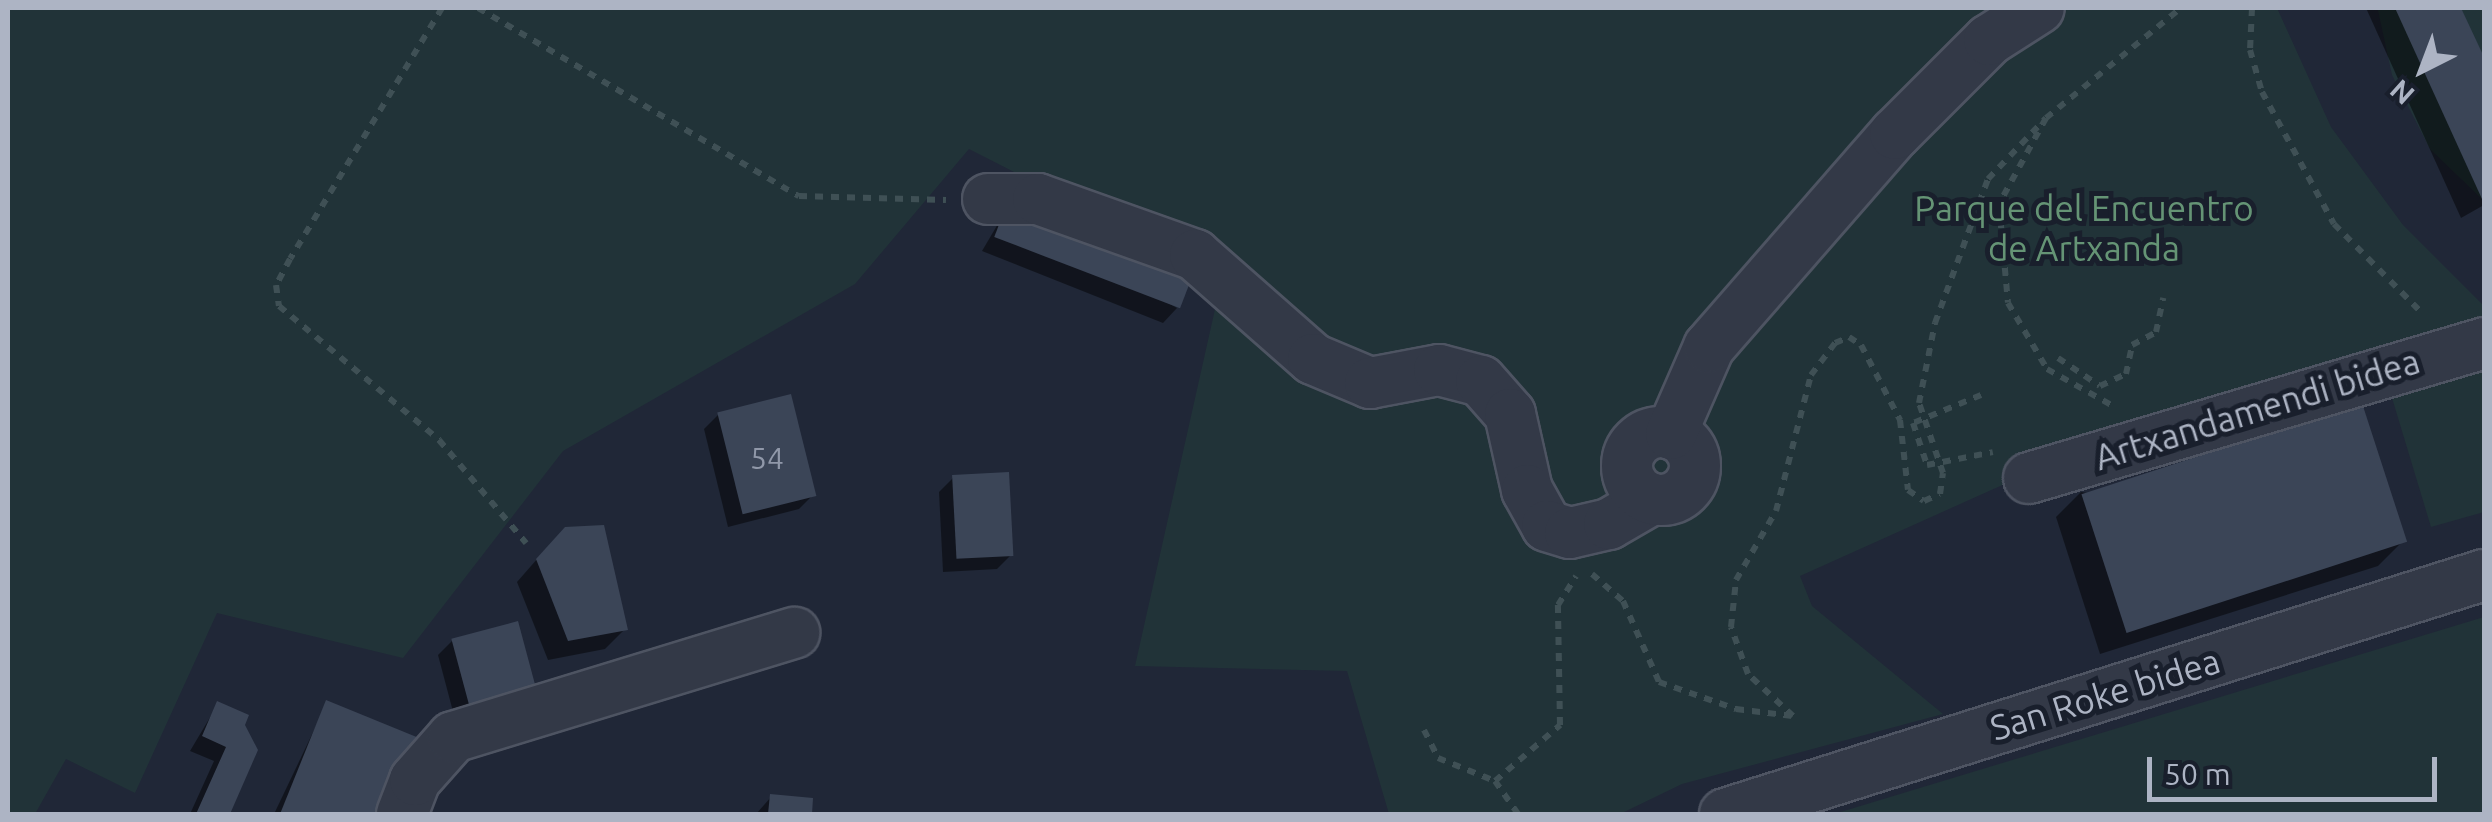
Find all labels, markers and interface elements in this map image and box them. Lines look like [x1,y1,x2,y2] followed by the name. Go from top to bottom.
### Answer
[2372,20,2472,120] north arrow
[2383,74,2420,111] text: N
[1914,187,2254,269] park label: Parque del Encuentro de Artxanda
[2089,340,2425,478] street label: Artxandamendi bidea
[750,440,784,476] house number: 54
[1985,639,2225,749] street label: San Roke bidea
[2152,737,2442,799] scale bar
[2164,757,2231,791] text: 50 m

